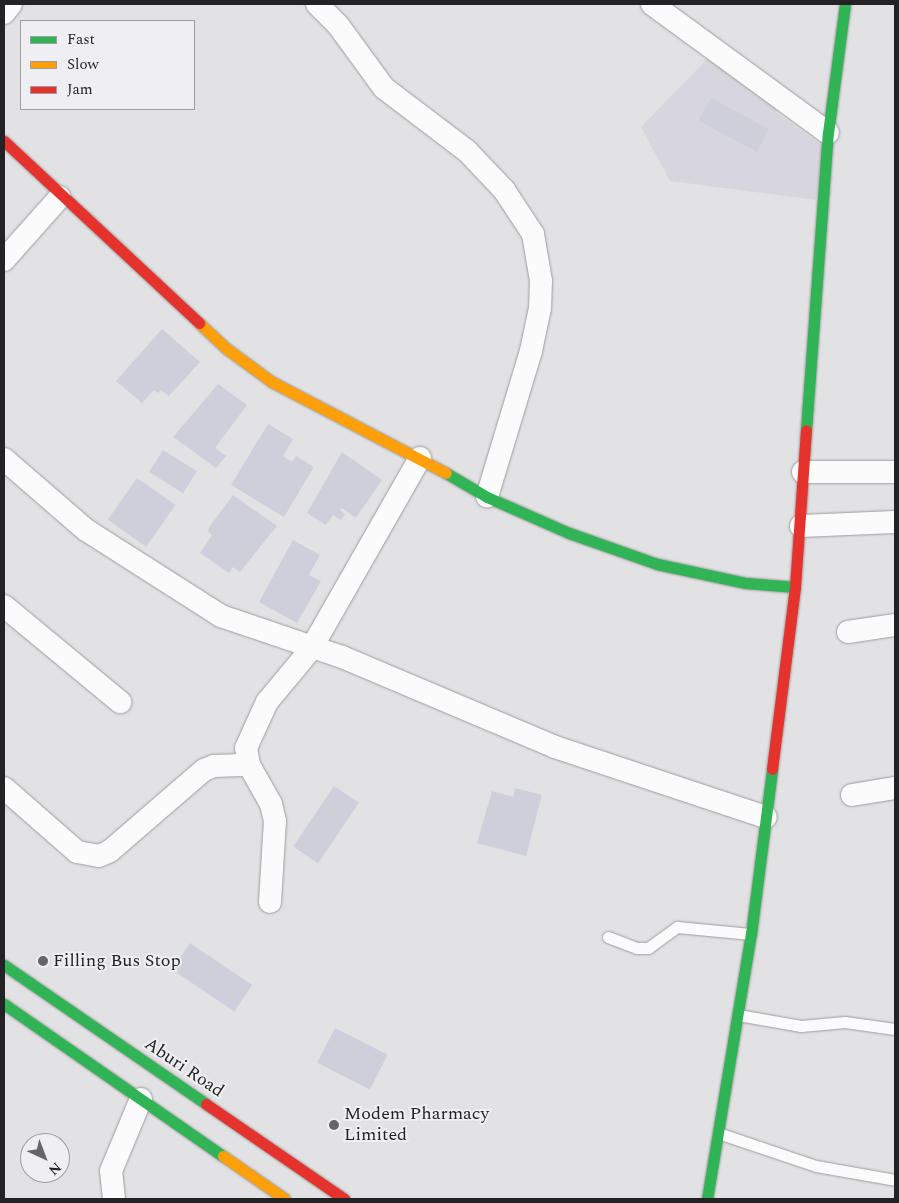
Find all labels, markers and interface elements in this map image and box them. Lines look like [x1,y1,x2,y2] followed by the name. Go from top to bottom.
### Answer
[20,20,195,110] legend
[67,28,95,51] text: Fast
[67,53,99,76] text: Slow
[67,78,93,101] text: Jam
[53,950,181,972] place label: Filling Bus Stop
[37,955,49,967] marker: Filling Bus Stop
[140,1034,228,1102] street label: Aburi Road
[344,1104,489,1146] place label: Modem Pharmacy Limited
[328,1119,340,1131] marker: Modem Pharmacy Limited
[20,1133,70,1183] north arrow
[44,1157,66,1180] text: N

